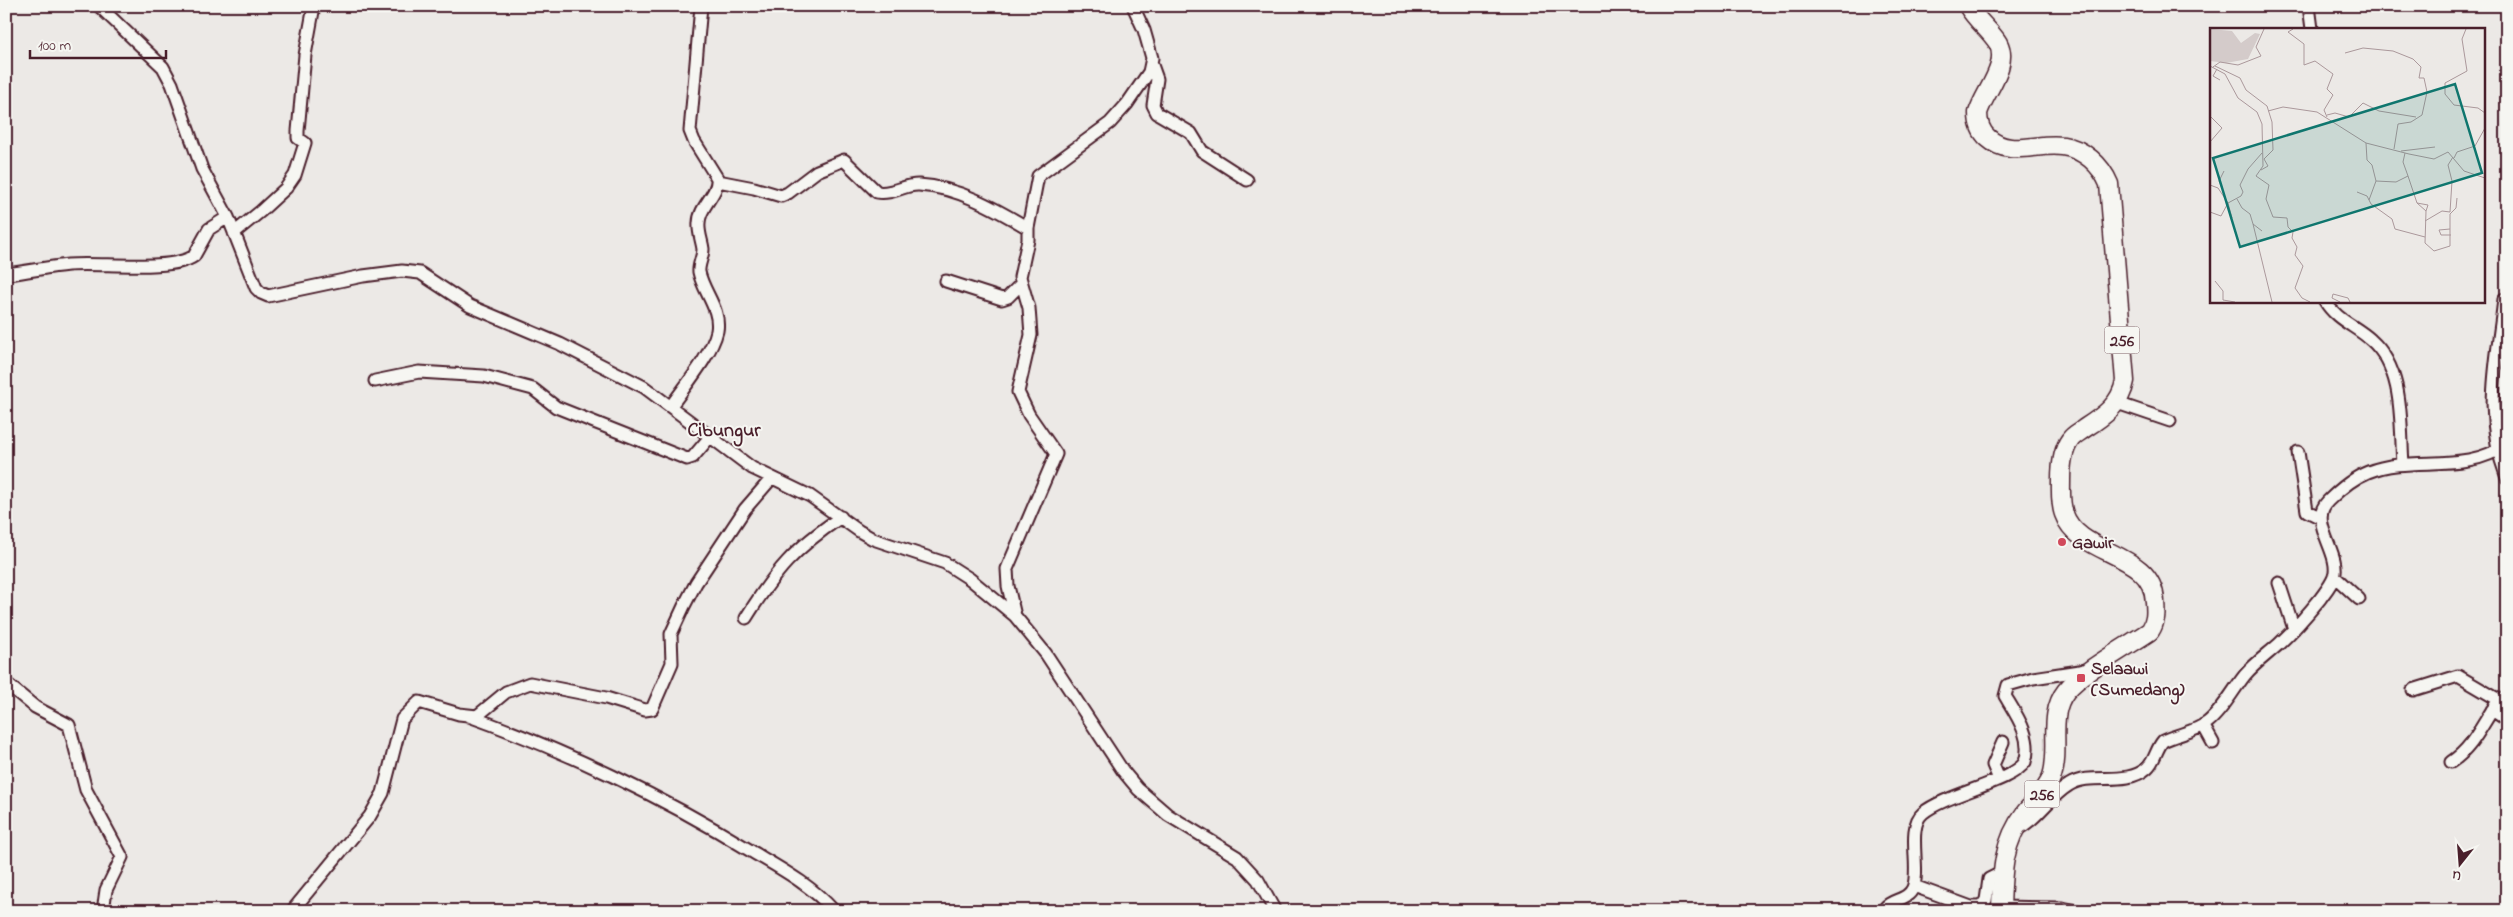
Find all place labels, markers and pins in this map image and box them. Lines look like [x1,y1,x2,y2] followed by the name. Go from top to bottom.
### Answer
[2072,531,2114,557] place label: Gawir
[2056,536,2068,548] marker: Gawir
[2091,657,2185,705] place label: Selaawi (Sumedang)
[2075,672,2087,684] marker: Selaawi (Sumedang)

